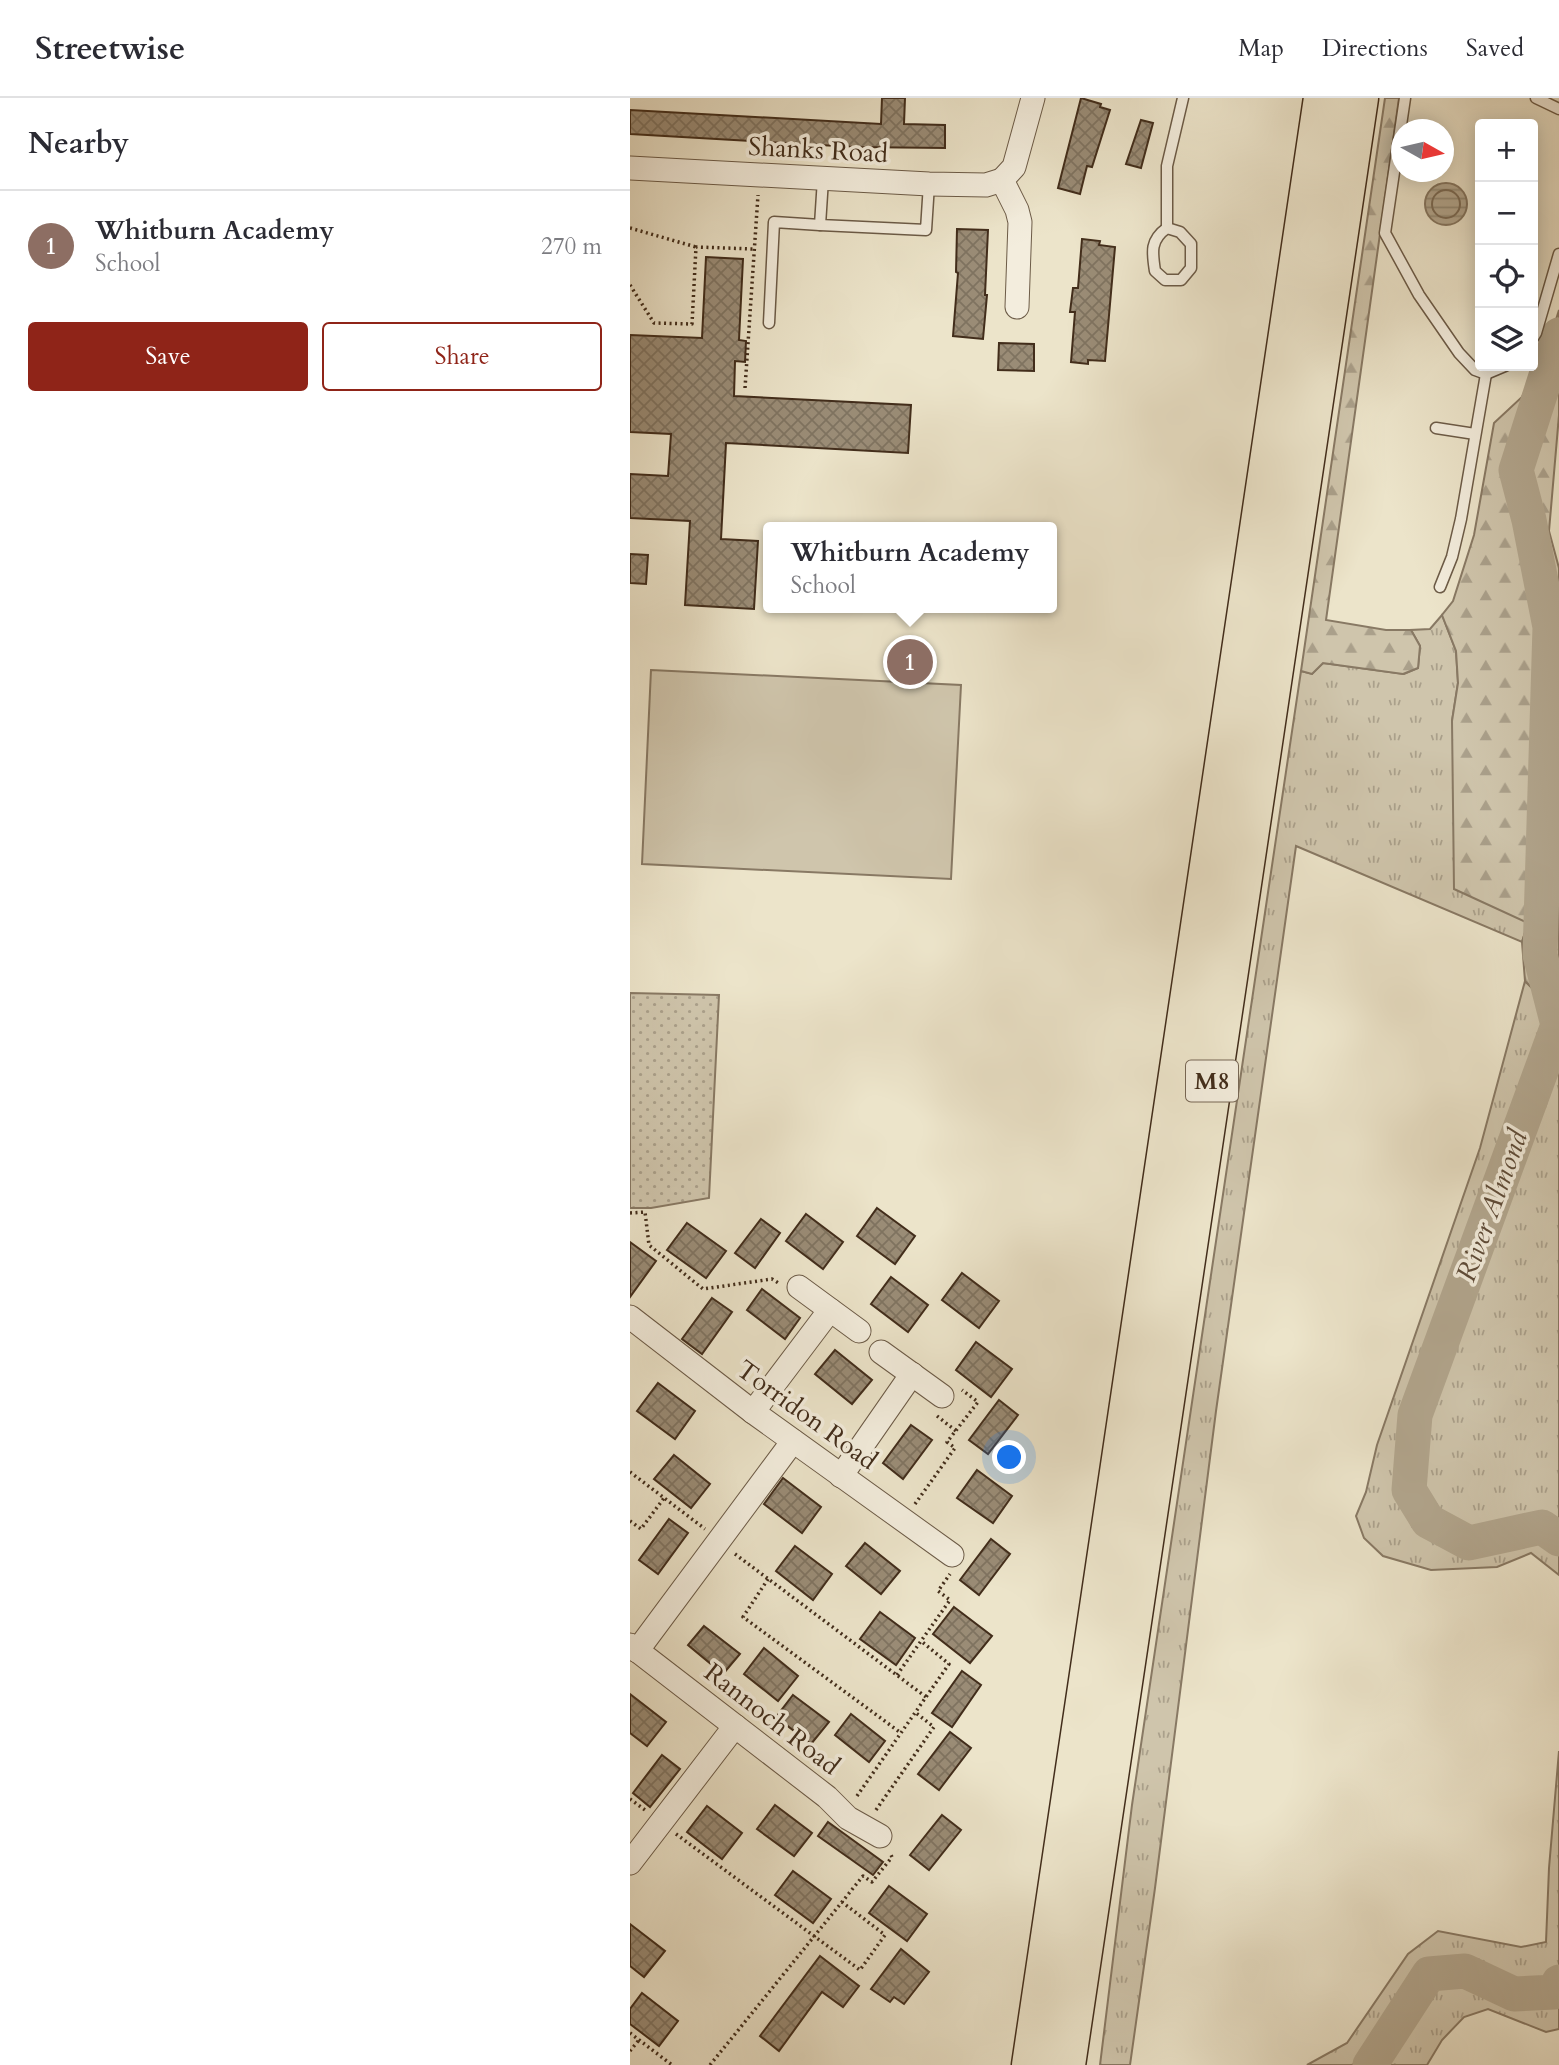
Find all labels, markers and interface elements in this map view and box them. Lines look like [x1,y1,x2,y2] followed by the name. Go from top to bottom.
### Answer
[35,26,185,71] text: Streetwise
[1238,32,1284,65] text: Map
[1322,32,1428,65] text: Directions
[1466,32,1524,65] text: Saved
[1391,119,1454,182] north arrow
[1475,119,1538,371] map controls
[1475,119,1538,182] button: +
[28,123,129,164] text: Nearby
[747,129,889,171] street label: Shanks Road
[1475,182,1538,245] button: −
[95,213,334,248] text: Whitburn Academy
[45,231,57,262] text: 1
[541,231,602,262] text: 270 m
[1475,245,1538,308] button: locate
[95,248,160,279] text: School
[1475,308,1538,371] button: layers
[28,322,308,391] button: Save
[322,322,602,391] button: Share
[763,522,1057,613] popup
[790,535,1030,570] text: Whitburn Academy
[790,570,856,601] text: School
[887,636,933,688] pin: 1
[1186,1060,1238,1101] road number: M8
[1447,1124,1537,1287] water label: River Almond
[729,1352,885,1478] street label: Torridon Road
[992,1440,1026,1474] your location
[697,1655,847,1783] street label: Rannoch Road

